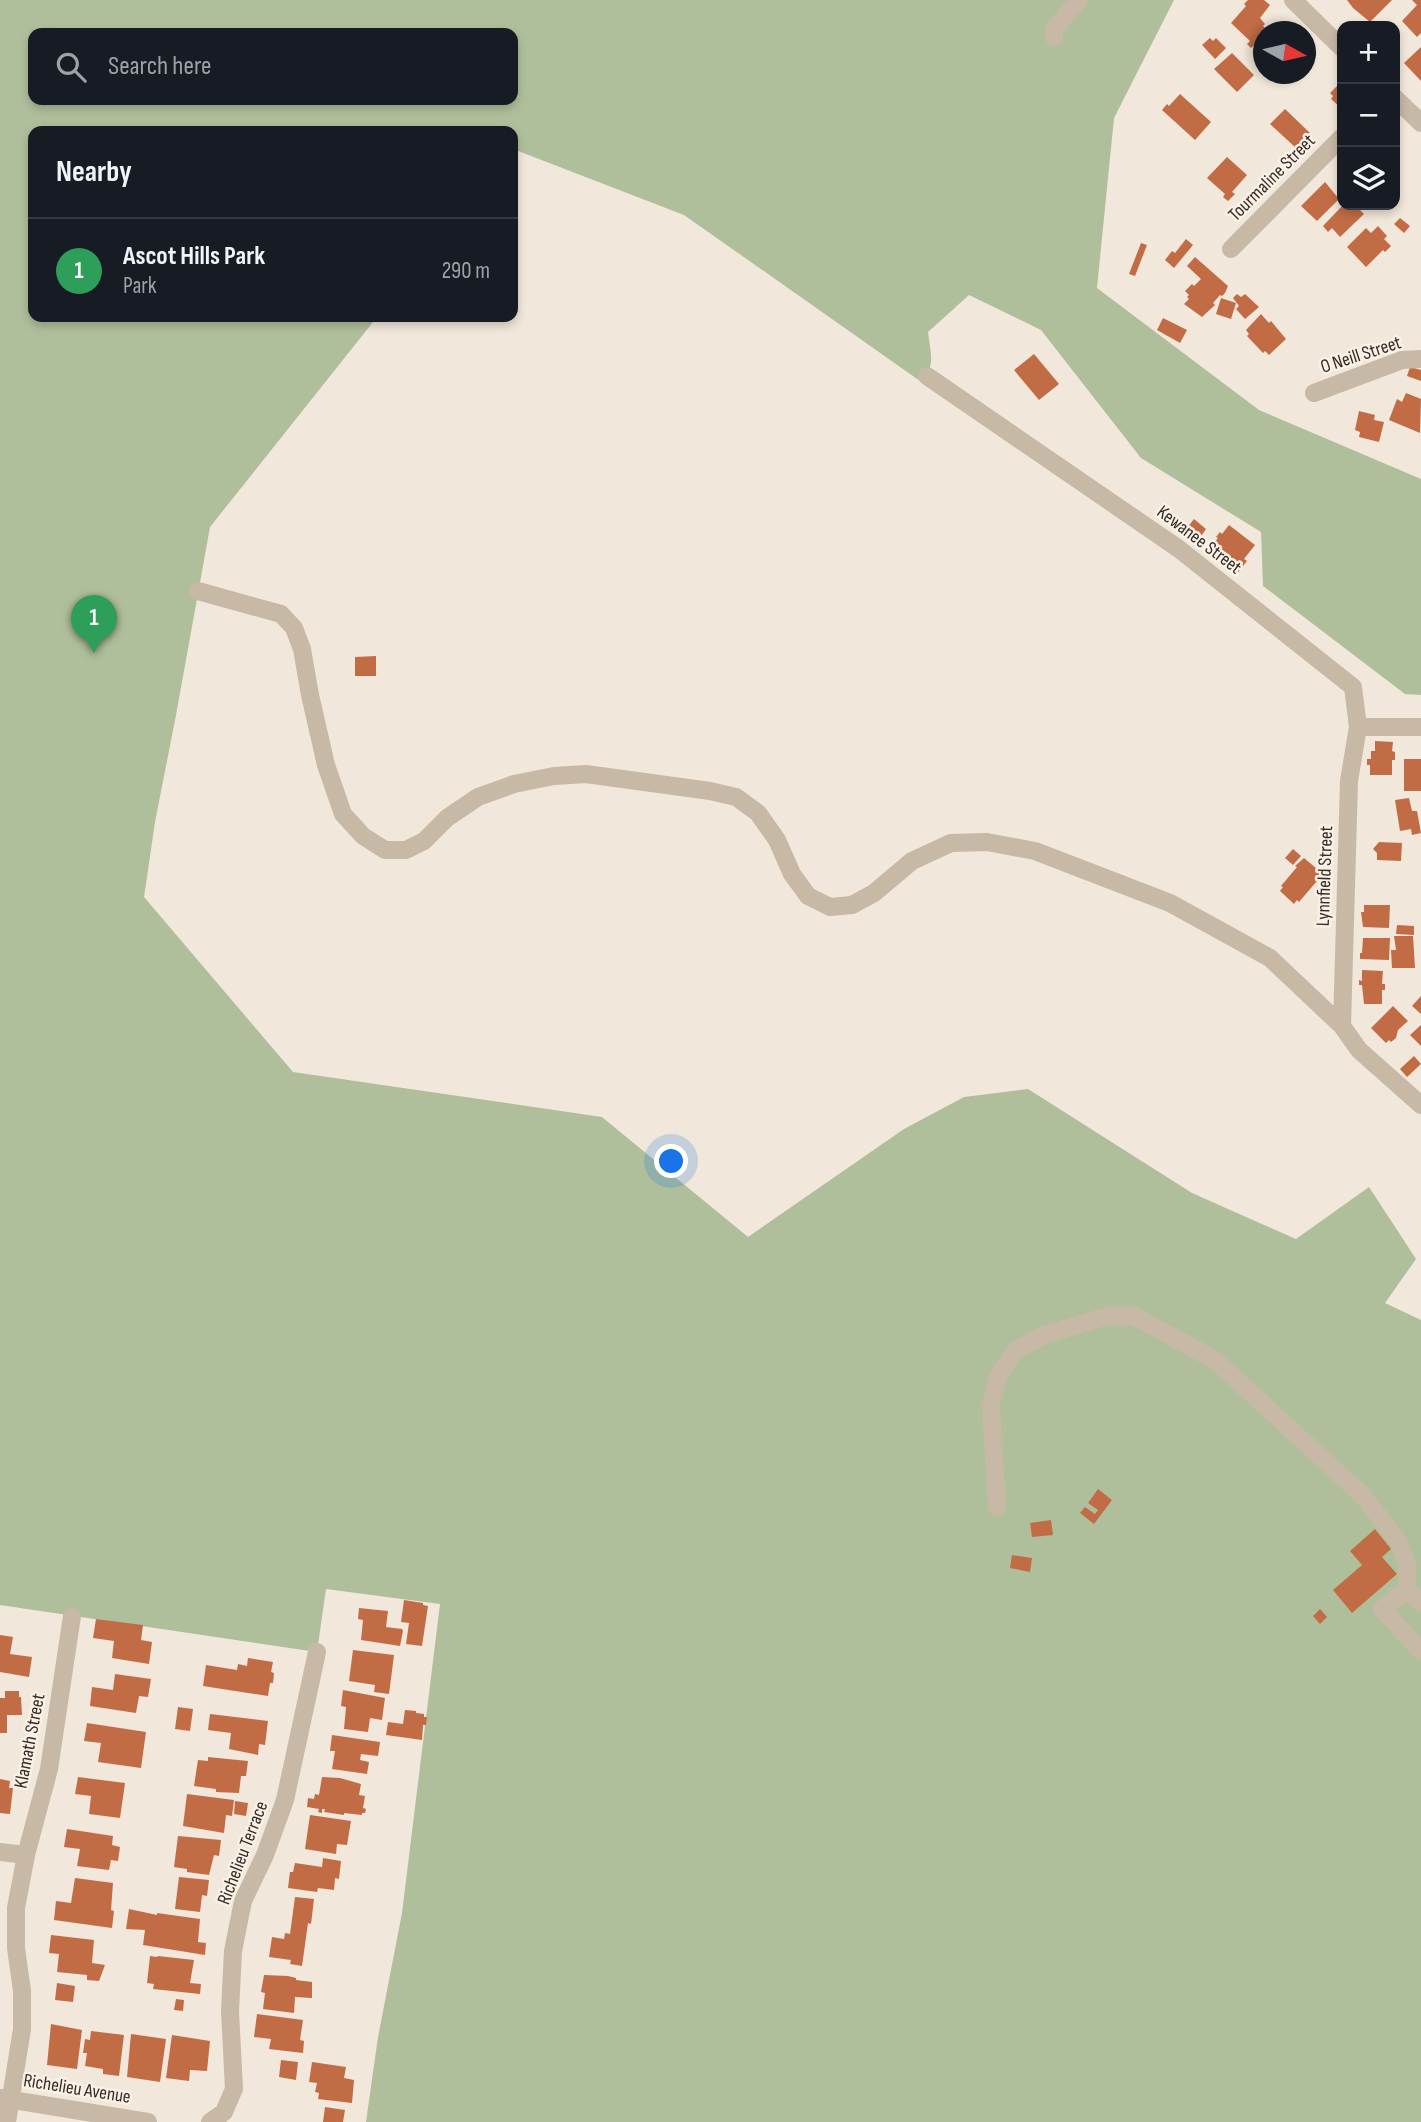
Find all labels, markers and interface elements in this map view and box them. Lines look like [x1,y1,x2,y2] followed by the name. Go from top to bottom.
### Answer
[1253,21,1316,84] north arrow
[1337,21,1400,210] map controls
[1337,21,1400,84] button: +
[28,28,518,105] search box
[52,48,90,86] icon: search
[108,51,211,82] text: Search here
[1337,84,1400,147] button: −
[1224,130,1320,226] street label: Tourmaline Street
[1337,147,1400,210] button: layers
[56,154,132,190] text: Nearby
[123,241,265,272] text: Ascot Hills Park
[74,257,84,285] text: 1
[442,257,490,285] text: 290 m
[123,272,157,300] text: Park
[1318,331,1404,379] street label: O Neill Street
[1152,501,1246,579] street label: Kewanee Street
[71,595,117,653] pin: 1
[1312,825,1338,927] street label: Lynnfield Street
[654,1144,688,1178] your location
[10,1691,50,1790] street label: Klamath Street
[213,1798,273,1908] street label: Richelieu Terrace
[22,2069,132,2109] street label: Richelieu Avenue

